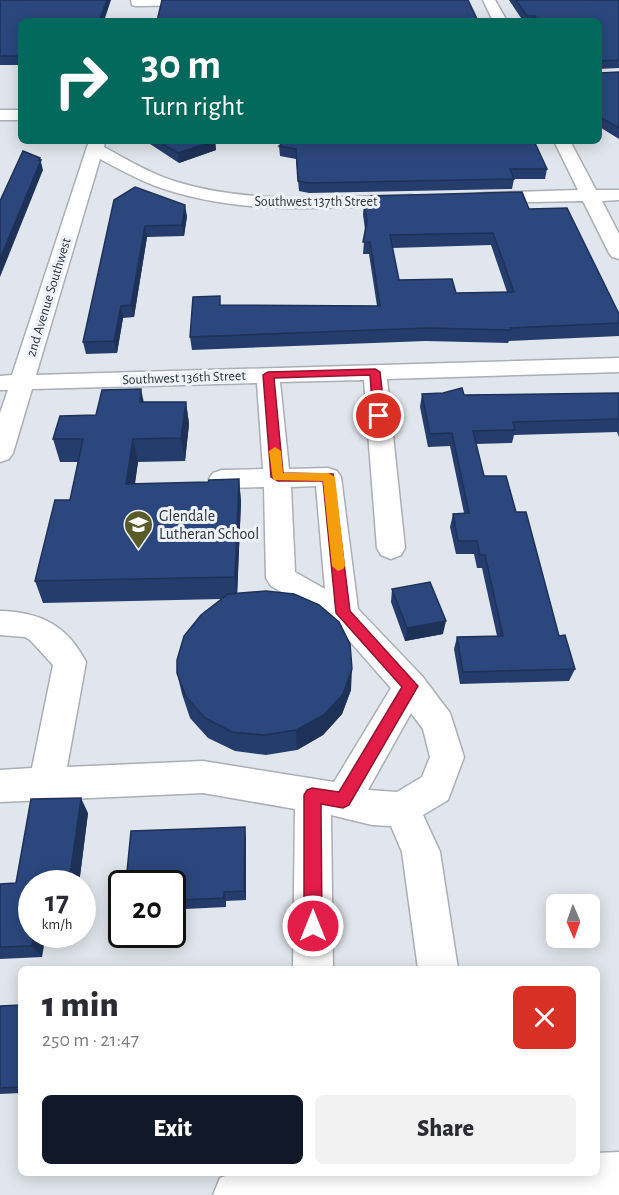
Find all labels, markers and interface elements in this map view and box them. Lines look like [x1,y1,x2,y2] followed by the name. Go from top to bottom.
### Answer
[42,42,120,120] icon: right
[141,44,221,86] text: 30 m
[141,93,244,120] text: Turn right
[255,195,378,209] street label: Southwest 137th Street
[24,236,74,358] street label: 2nd Avenue Southwest
[122,369,247,387] street label: Southwest 136th Street
[353,390,404,441] pin
[362,399,395,432] icon: arrive
[122,508,154,550] school or university icon: Glendale Lutheran School
[159,508,259,542] place label: Glendale Lutheran School
[108,870,186,948] speed limit sign: 20
[45,887,69,917] text: 17
[281,894,345,958] position arrow
[546,894,600,948] north arrow
[546,894,600,948] map controls
[42,917,72,932] text: km/h
[513,986,576,1049] button: close
[42,987,119,1023] text: 1 min
[42,1030,139,1050] text: 250 m · 21:47
[42,1095,303,1164] button: Exit
[315,1095,576,1164] button: Share

